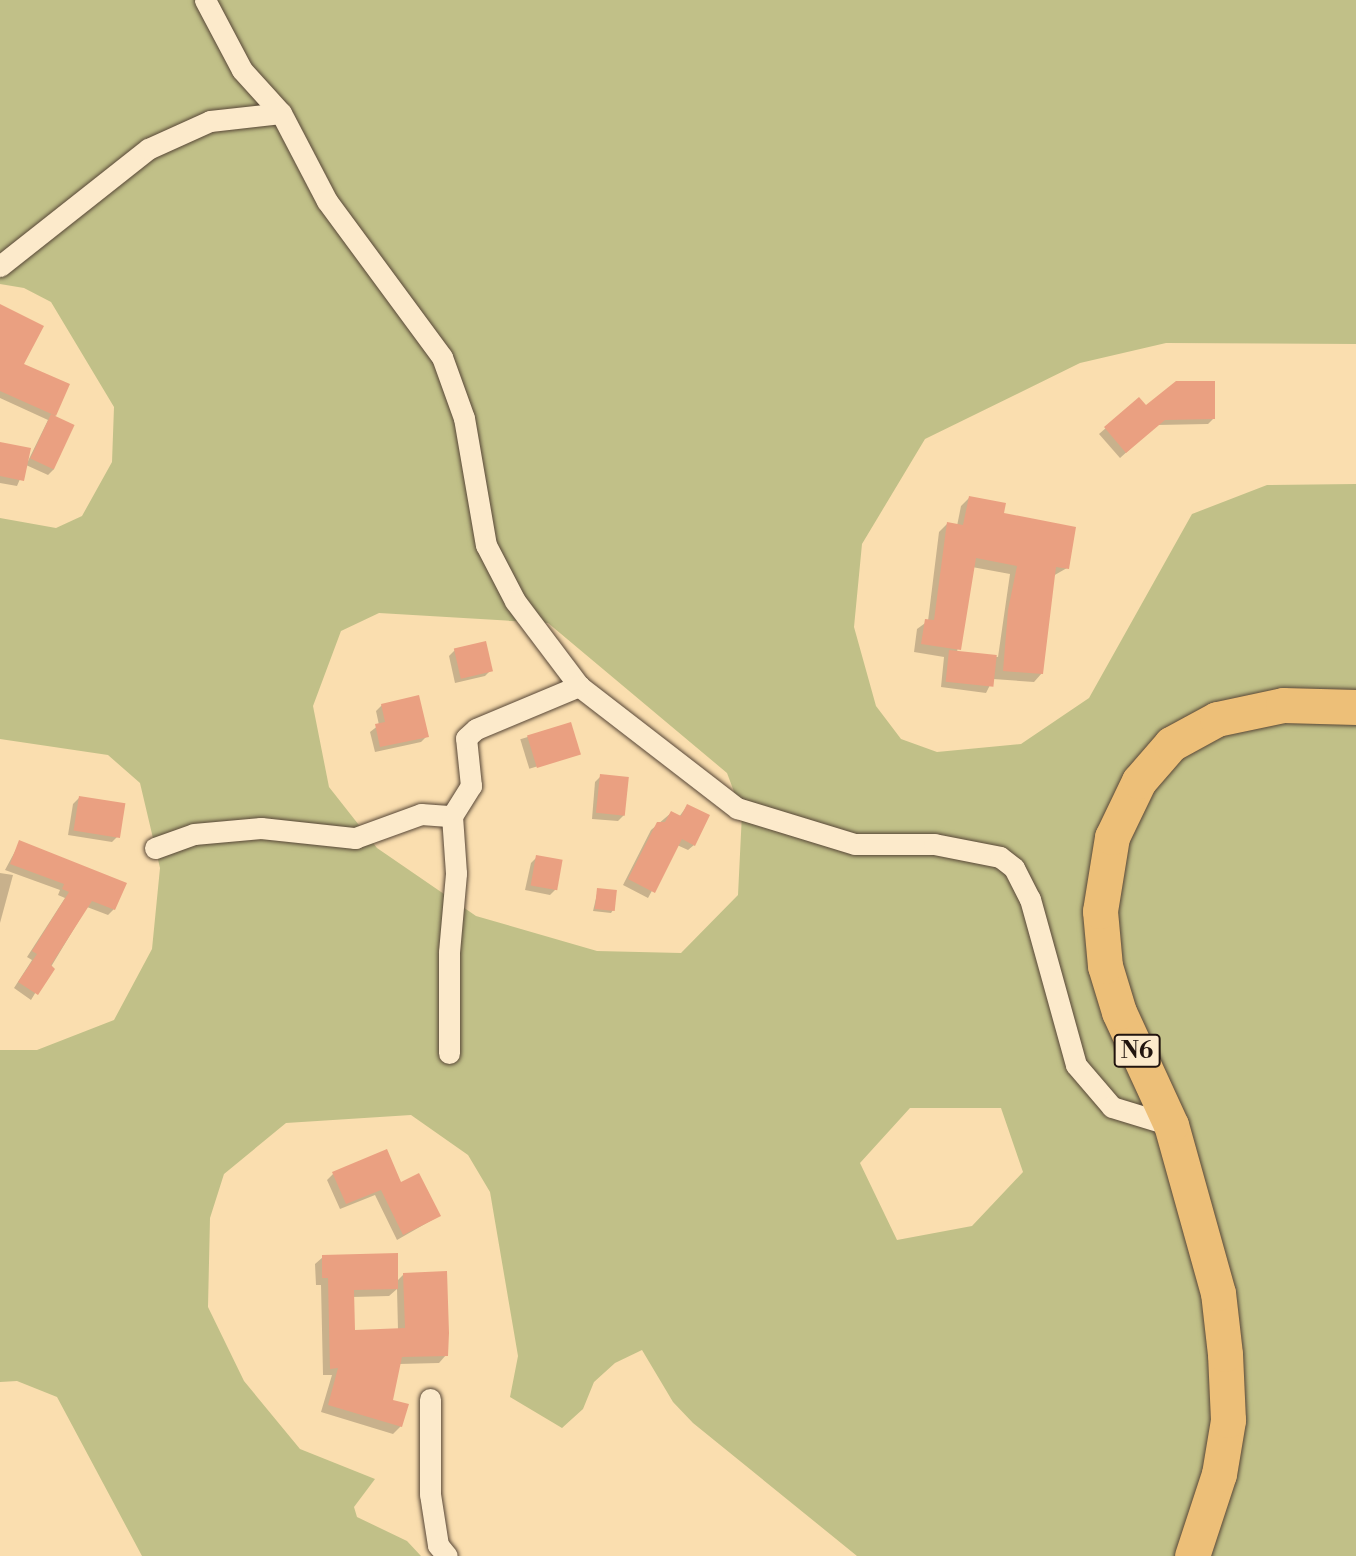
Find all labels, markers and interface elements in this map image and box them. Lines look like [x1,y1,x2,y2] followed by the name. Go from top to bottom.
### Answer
[1112,1032,1162,1070] road number: N6

